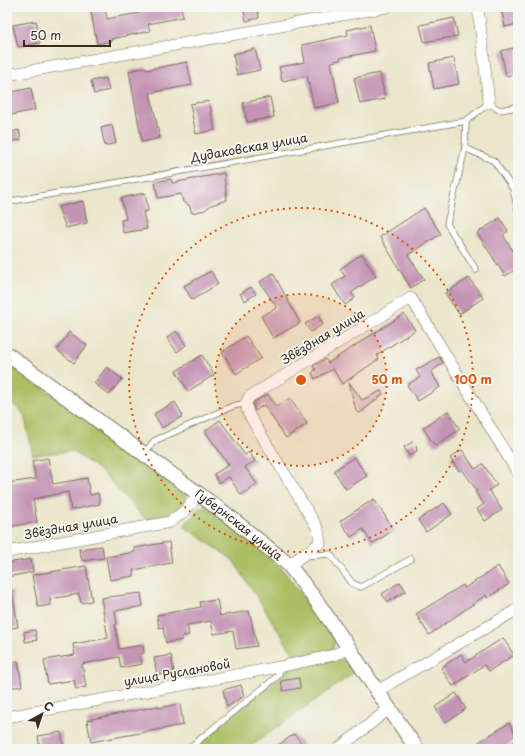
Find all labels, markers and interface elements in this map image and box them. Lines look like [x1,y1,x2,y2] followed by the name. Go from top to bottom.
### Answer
[24,22,110,48] scale bar
[30,26,61,44] text: 50 m
[188,128,309,166] street label: Дудаковская улица
[277,304,368,368] street label: Звёздная улица
[371,370,403,388] text: 50 m
[454,370,492,388] text: 100 m
[294,373,308,387] centre of rings
[192,484,287,565] street label: Губернская улица
[23,509,119,543] street label: Звёздная улица
[122,654,231,690] street label: улица Руслановой
[22,694,62,734] north arrow
[40,697,57,715] text: С

